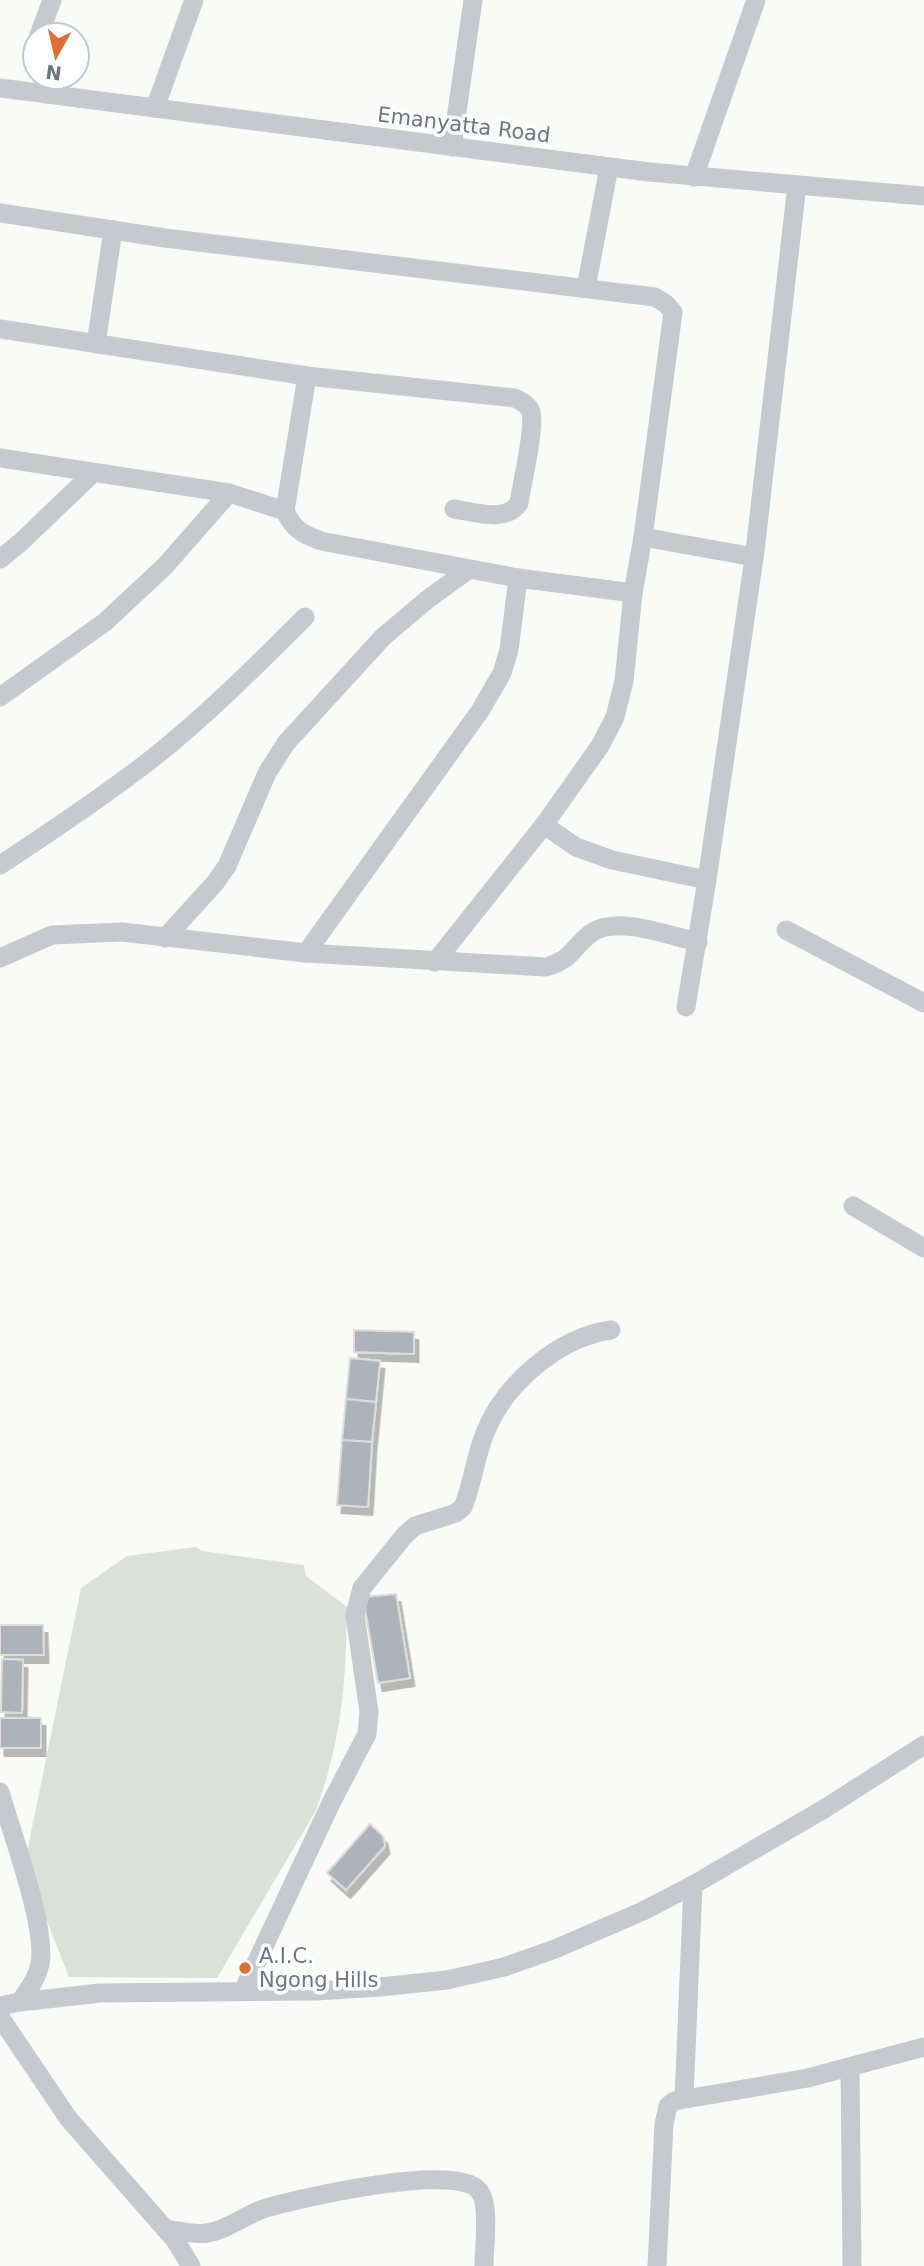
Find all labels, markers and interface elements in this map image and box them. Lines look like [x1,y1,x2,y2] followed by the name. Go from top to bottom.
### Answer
[21,21,91,91] north arrow
[44,61,63,85] text: N
[376,102,552,148] street label: Emanyatta Road
[259,1944,378,1992] place label: A.I.C. Ngong Hills
[237,1960,253,1976] marker: A.I.C. Ngong Hills

